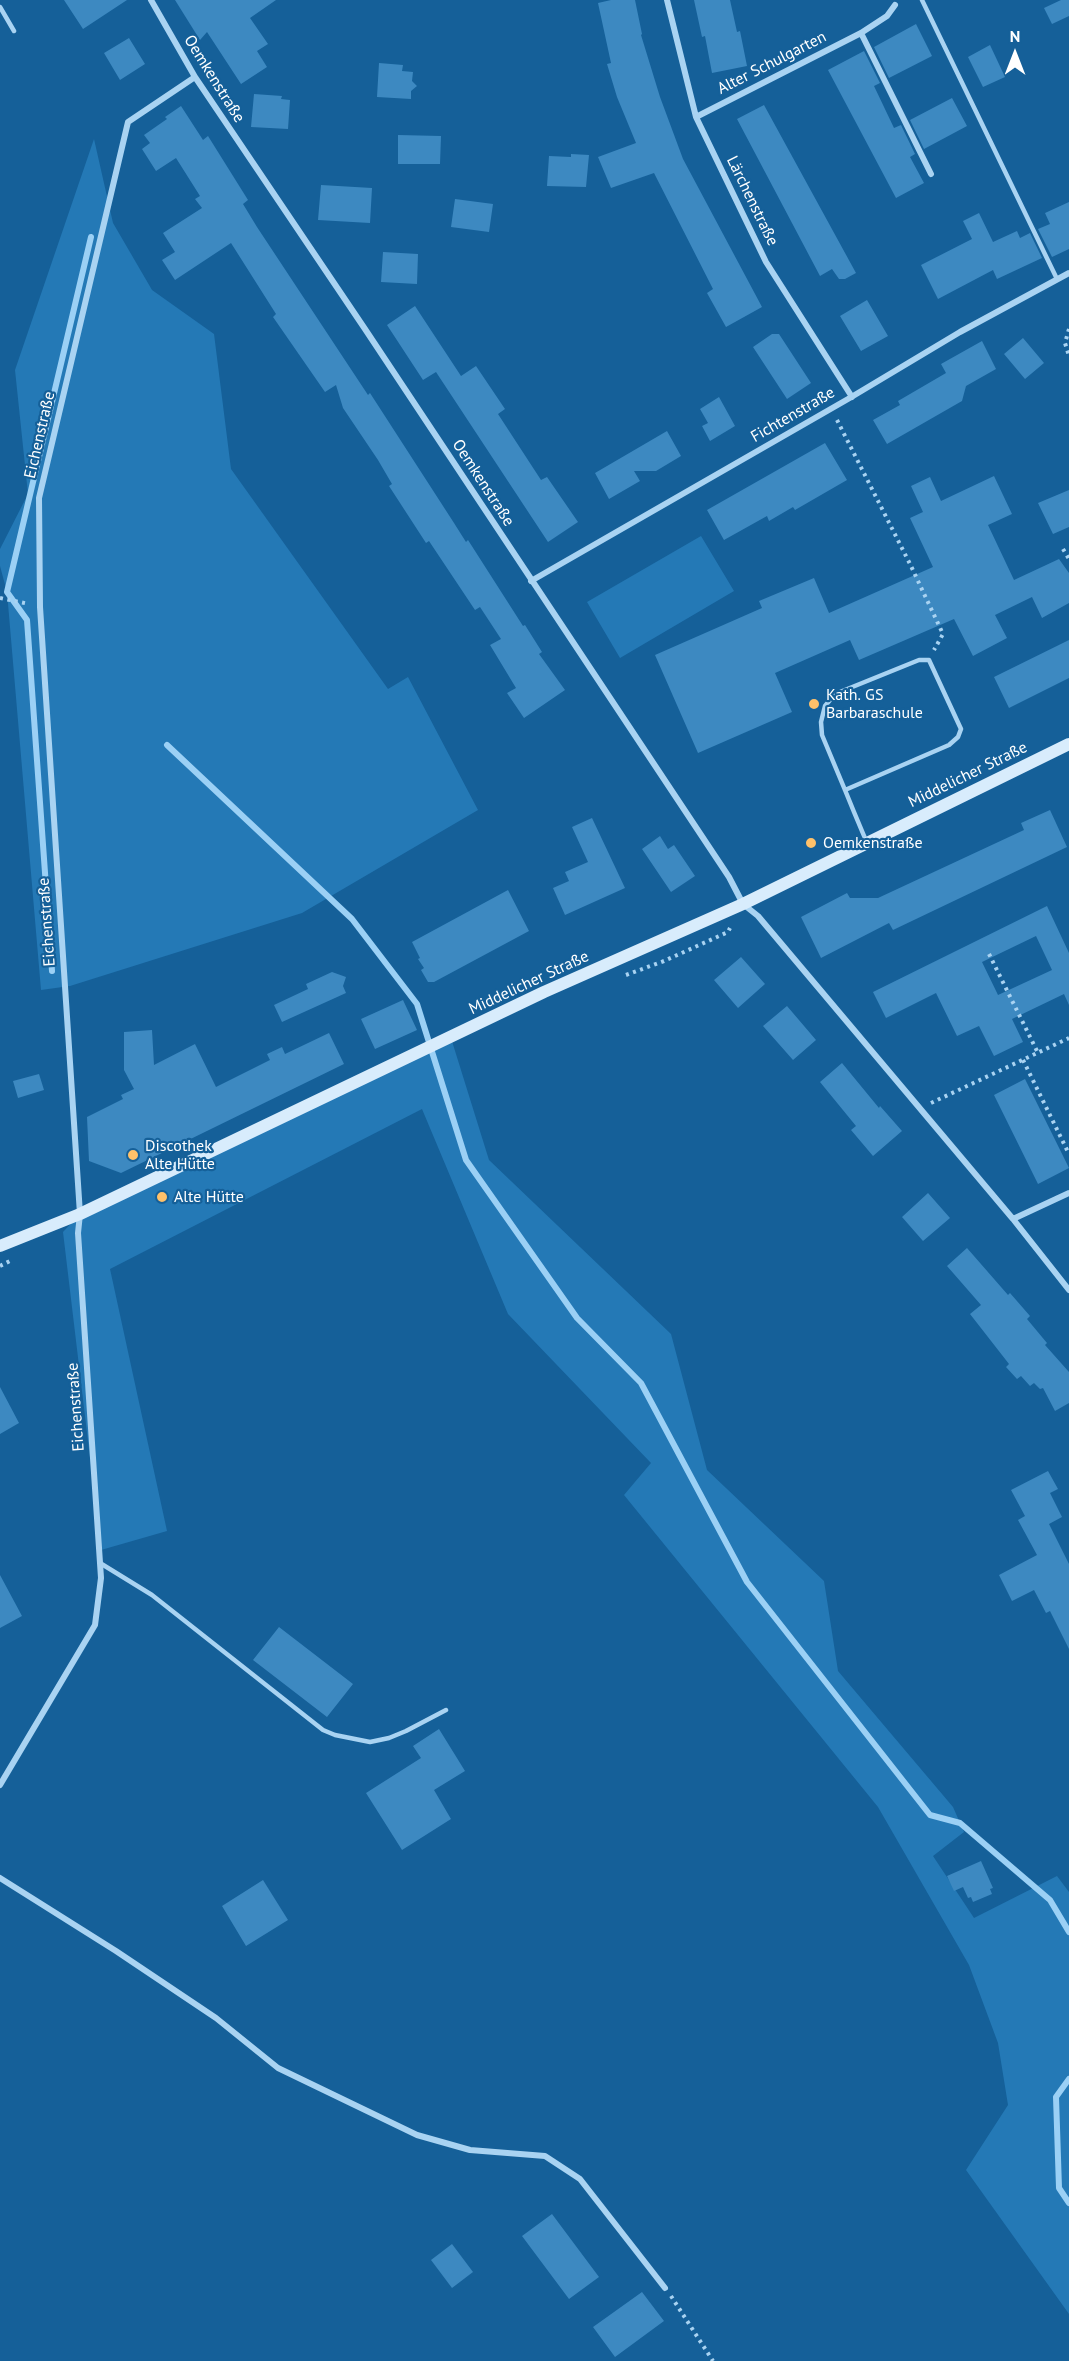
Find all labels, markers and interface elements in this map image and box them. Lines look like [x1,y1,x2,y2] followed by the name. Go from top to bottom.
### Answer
[985,24,1045,84] north arrow
[1010,26,1020,46] text: N
[714,27,830,99] street label: Alter Schulgarten
[179,32,249,126] street label: Oemkenstraße
[722,153,782,249] street label: Lärchenstraße
[748,383,838,447] street label: Fichtenstraße
[21,390,59,480] street label: Eichenstraße
[448,436,518,530] street label: Oemkenstraße
[826,685,923,723] place label: Kath. GS Barbaraschule
[807,697,821,711] marker: Kath. GS Barbaraschule
[905,738,1031,812] street label: Middelicher Straße
[823,833,923,853] place label: Oemkenstraße
[804,836,818,850] marker: Oemkenstraße
[34,877,60,967] street label: Eichenstraße
[466,947,592,1019] street label: Middelicher Straße
[145,1136,215,1174] place label: Discothek Alte Hütte
[126,1148,140,1162] marker: Discothek Alte Hütte
[174,1187,244,1207] place label: Alte Hütte
[155,1190,169,1204] marker: Alte Hütte
[63,1362,89,1452] street label: Eichenstraße

